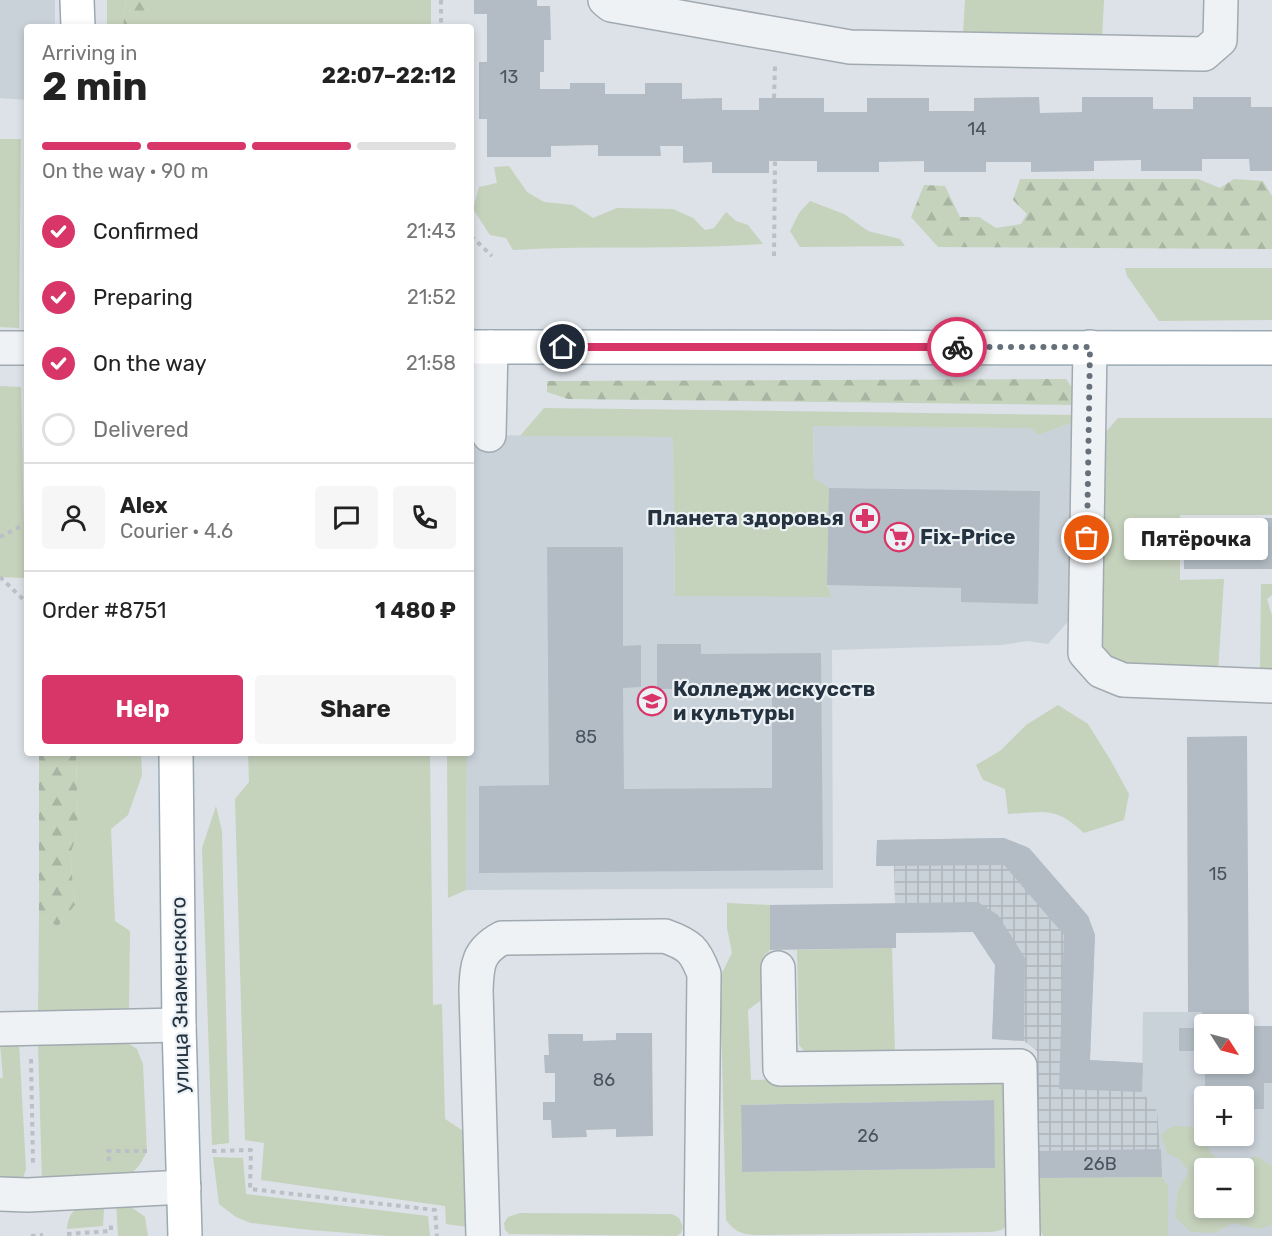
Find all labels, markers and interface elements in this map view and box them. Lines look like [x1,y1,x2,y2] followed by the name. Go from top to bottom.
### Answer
[42,41,137,65] text: Arriving in
[322,62,456,89] text: 22:07–22:12
[42,64,148,110] text: 2 min
[500,66,518,88] house number: 13
[968,118,986,140] house number: 14
[42,159,208,183] text: On the way · 90 m
[42,215,75,248] icon: check
[93,218,199,245] text: Confirmed
[406,219,456,243] text: 21:43
[42,281,75,314] icon: check
[93,284,193,311] text: Preparing
[407,285,456,309] text: 21:52
[927,317,987,377] courier
[537,321,588,372] pin
[546,330,579,363] icon: home
[941,331,974,364] icon: bike
[42,347,75,380] icon: check
[93,350,207,377] text: On the way
[406,351,456,375] text: 21:58
[93,416,189,443] text: Delivered
[42,486,105,549] button: person
[315,486,378,549] button: chat
[393,486,456,549] button: phone
[120,492,168,519] text: Alex
[849,502,881,534] pharmacy icon: Планета здоровья
[647,505,844,530] place label: Планета здоровья
[1061,512,1112,563] pin
[1123,517,1267,559] callout: Пятёрочка
[120,519,233,543] text: Courier · 4.6
[883,521,915,553] supermarket icon: Fix-Price
[1070,521,1103,554] icon: bag
[920,524,1015,549] place label: Fix-Price
[1141,527,1251,551] text: Пятёрочка
[42,597,166,624] text: Order #8751
[375,597,456,624] text: 1 480 ₽
[42,675,243,744] button: Help
[255,675,456,744] button: Share
[673,676,876,725] place label: Колледж искусств и культуры
[636,685,668,717] school or university icon: Колледж искусств и культуры
[575,726,597,748] house number: 85
[1209,863,1227,885] house number: 15
[165,896,194,1094] street label: улица Знаменского
[1194,1014,1254,1074] north arrow
[1194,1014,1254,1218] map controls
[593,1069,615,1091] house number: 86
[1194,1086,1254,1146] button: +
[857,1125,879,1147] house number: 26
[1083,1153,1117,1175] house number: 26В
[1194,1158,1254,1218] button: −

